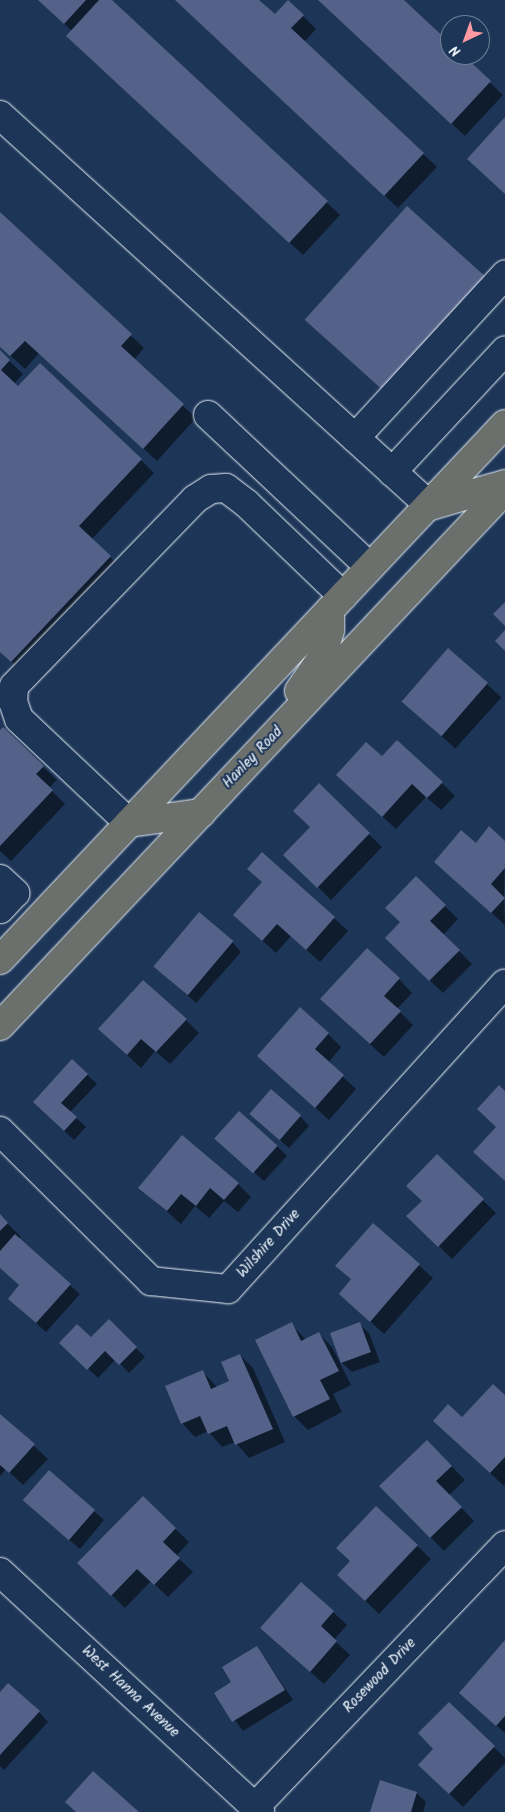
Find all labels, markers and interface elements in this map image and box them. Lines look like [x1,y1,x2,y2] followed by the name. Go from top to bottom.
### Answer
[440,15,490,65] north arrow
[445,39,466,62] text: N
[219,723,287,793] street label: Hanley Road
[234,1206,304,1282] street label: Wilshire Drive
[340,1635,420,1717] street label: Rosewood Drive
[77,1642,183,1742] street label: West Hanna Avenue

